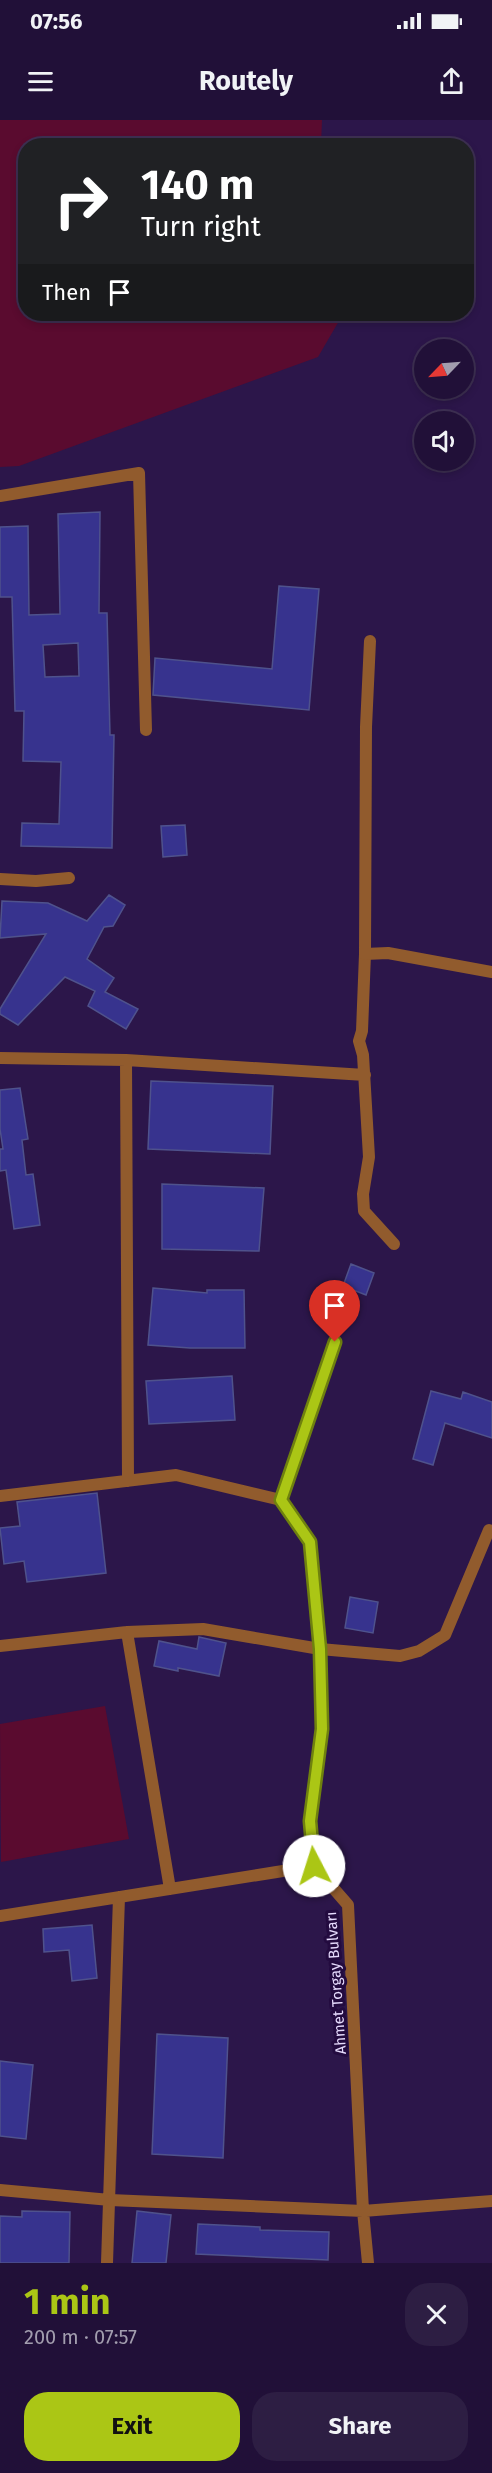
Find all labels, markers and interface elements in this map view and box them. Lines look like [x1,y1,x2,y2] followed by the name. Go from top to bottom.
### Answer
[30,8,82,35] text: 07:56
[24,65,57,98] icon: menu
[199,65,293,97] text: Routely
[435,65,468,98] icon: share
[141,160,254,210] text: 140 m
[42,162,120,240] icon: right
[141,211,261,243] text: Turn right
[103,276,136,309] icon: arrive
[42,279,91,306] text: Then
[414,339,474,399] north arrow
[414,339,474,471] map controls
[414,411,474,471] button: sound
[309,1280,360,1342] pin
[318,1289,351,1322] icon: arrive
[282,1834,346,1898] position arrow
[322,1911,350,2055] street label: Ahmet Torgay Bulvarı
[24,2280,111,2324] text: 1 min
[405,2283,468,2346] button: close
[24,2325,137,2349] text: 200 m · 07:57
[24,2392,240,2461] button: Exit
[252,2392,468,2461] button: Share

